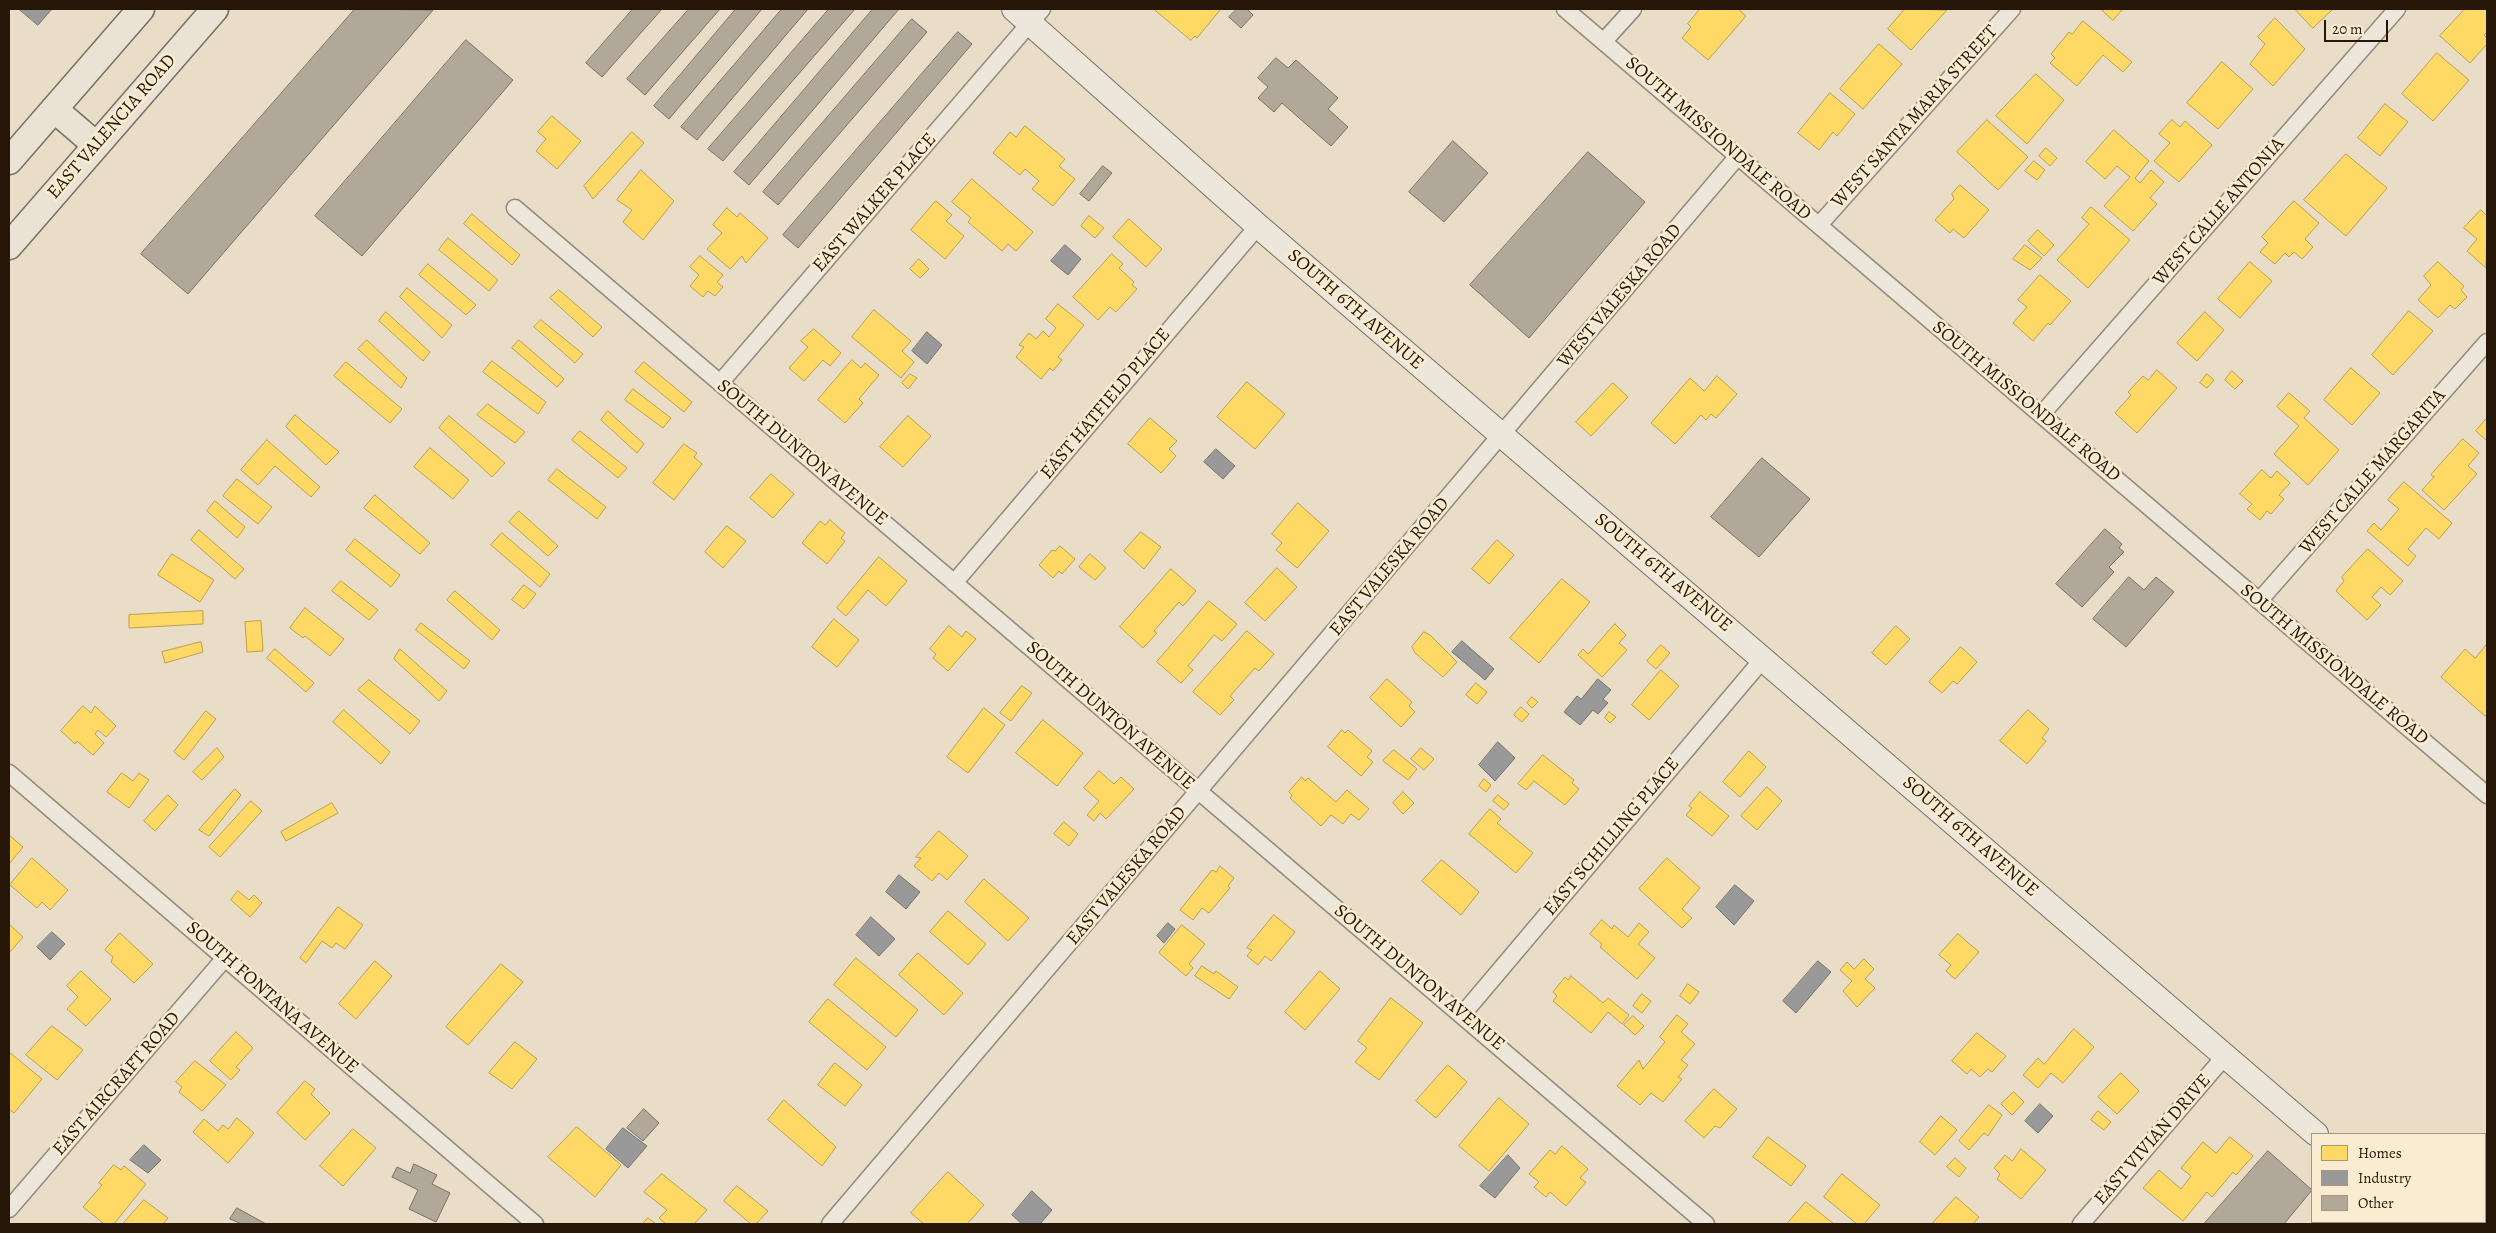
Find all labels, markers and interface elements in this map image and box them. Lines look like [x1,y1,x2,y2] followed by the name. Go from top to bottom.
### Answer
[2326,10,2390,42] scale bar
[2332,19,2363,39] text: 20 m
[1827,21,2003,213] street label: WEST SANTA MARIA STREET
[43,50,181,204] street label: EAST VALENCIA ROAD
[1620,52,1816,226] street label: SOUTH MISSIONDALE ROAD
[808,129,942,277] street label: EAST WALKER PLACE
[2148,133,2290,291] street label: WEST CALLE ANTONIA
[1553,219,1687,373] street label: WEST VALESKA ROAD
[1282,245,1428,375] street label: SOUTH 6TH AVENUE
[1927,317,2125,487] street label: SOUTH MISSIONDALE ROAD
[1036,324,1176,484] street label: EAST HATFIELD PLACE
[712,375,892,531] street label: SOUTH DUNTON AVENUE
[2295,385,2451,559] street label: WEST CALLE MARGARITA
[1325,493,1455,641] street label: EAST VALESKA ROAD
[1589,509,1737,637] street label: SOUTH 6TH AVENUE
[2235,580,2433,750] street label: SOUTH MISSIONDALE ROAD
[1021,637,1199,795] street label: SOUTH DUNTON AVENUE
[1539,753,1685,921] street label: EAST SCHILLING PLACE
[1897,772,2043,902] street label: SOUTH 6TH AVENUE
[1062,802,1192,950] street label: EAST VALESKA ROAD
[1329,900,1509,1056] street label: SOUTH DUNTON AVENUE
[181,917,363,1079] street label: SOUTH FONTANA AVENUE
[48,1007,186,1161] street label: EAST AIRCRAFT ROAD
[2090,1070,2216,1210] street label: EAST VIVIAN DRIVE
[2311,1133,2486,1223] legend
[2358,1143,2402,1163] text: Homes
[2358,1168,2411,1188] text: Industry
[2358,1193,2394,1213] text: Other

